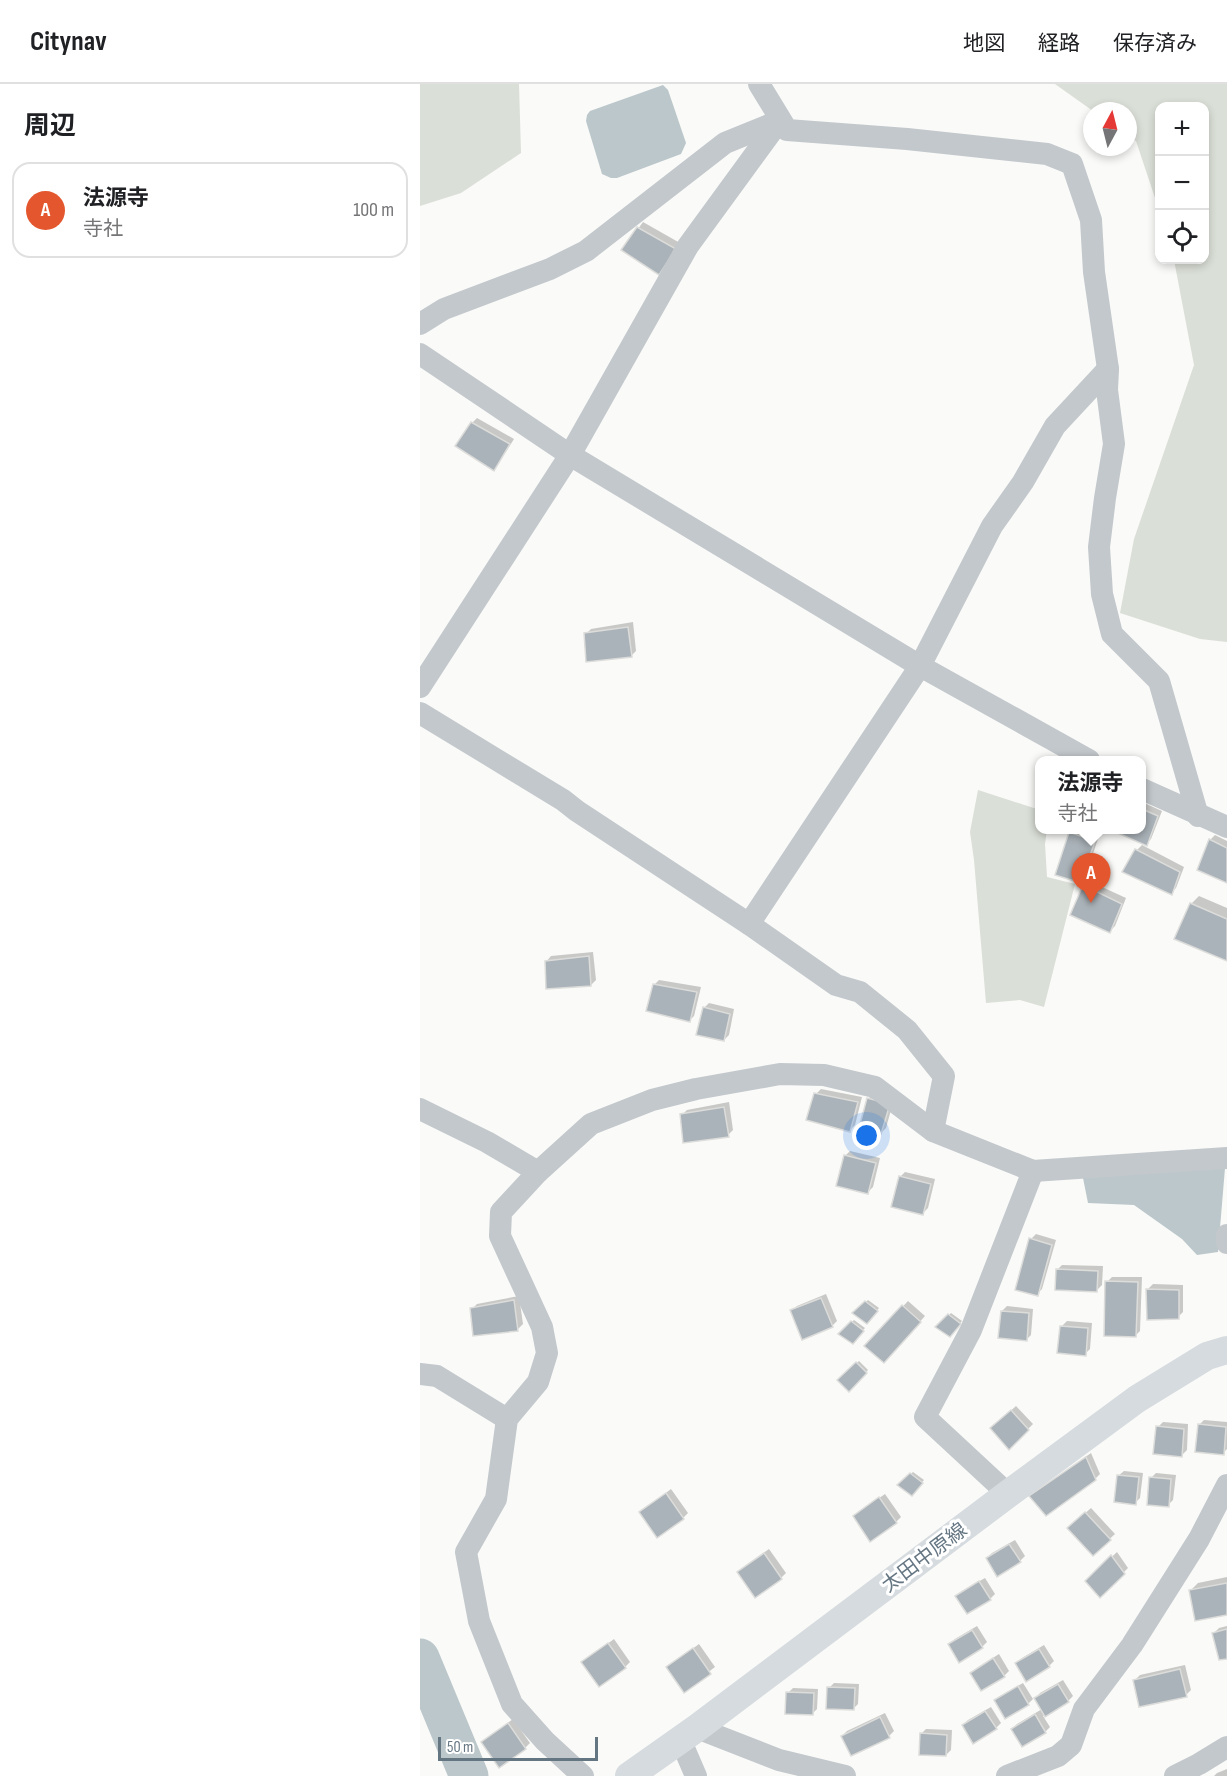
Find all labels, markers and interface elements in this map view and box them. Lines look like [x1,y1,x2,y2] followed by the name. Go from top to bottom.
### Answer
[30,25,107,58] text: Citynav
[963,31,1005,56] text: 地図
[1038,31,1080,56] text: 経路
[1113,31,1197,56] text: 保存済み
[1083,102,1137,156] north arrow
[1155,102,1209,264] map controls
[1155,102,1209,156] button: +
[24,111,76,142] text: 周辺
[1155,156,1209,210] button: −
[83,185,149,212] text: 法源寺
[41,198,50,222] text: A
[353,198,394,222] text: 100 m
[1155,210,1209,264] button: locate
[83,217,123,241] text: 寺社
[1035,756,1146,834] popup
[1057,770,1124,797] text: 法源寺
[1057,802,1097,826] text: 寺社
[1072,854,1110,903] pin: A
[852,1121,881,1150] your location
[877,1518,972,1597] street label: 太田中原線
[438,1734,598,1762] scale bar
[447,1738,473,1757] text: 50 m

